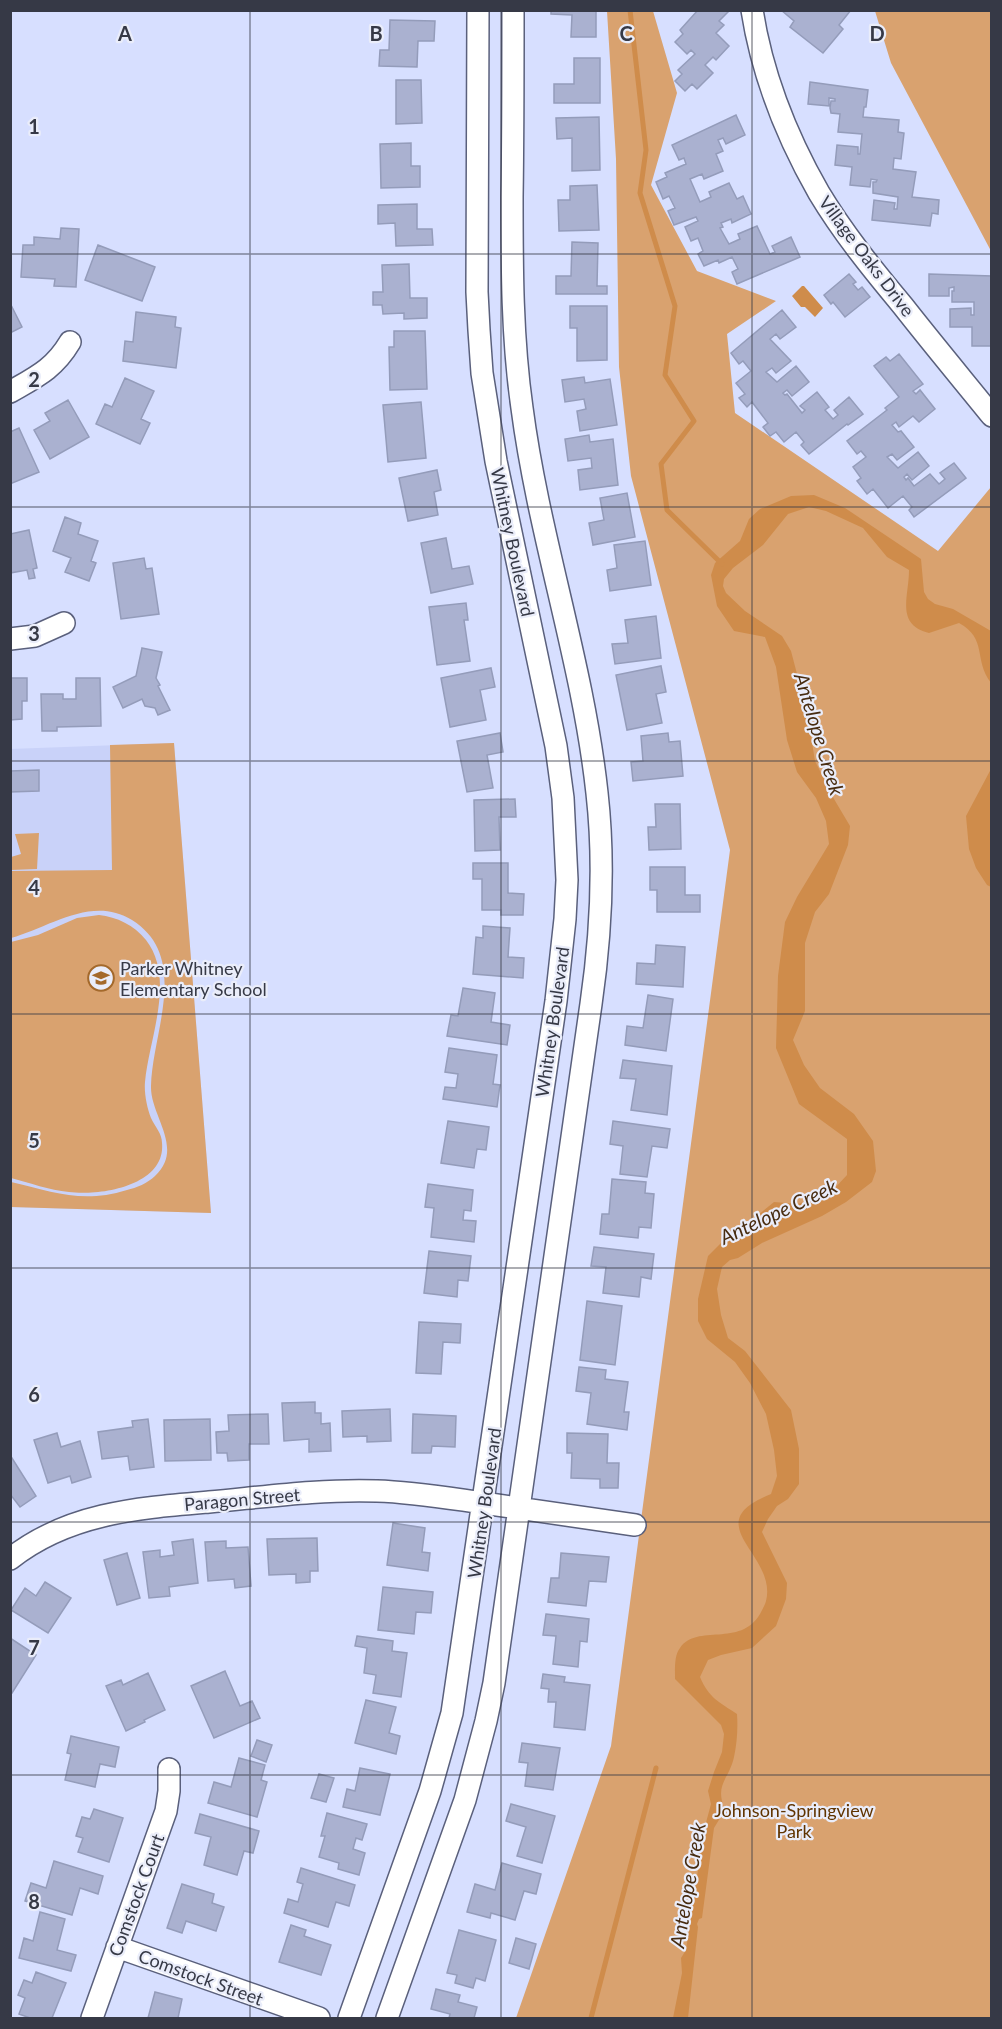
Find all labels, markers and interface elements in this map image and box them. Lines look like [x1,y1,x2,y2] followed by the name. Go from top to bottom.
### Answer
[117,21,132,45] text: A
[369,21,383,45] text: B
[619,21,633,45] text: C
[869,21,885,45] text: D
[28,114,40,138] text: 1
[815,192,919,320] street label: Village Oaks Drive
[28,367,40,391] text: 2
[486,465,540,619] street label: Whitney Boulevard
[28,621,40,645] text: 3
[790,669,850,799] water label: Antelope Creek
[28,875,40,899] text: 4
[531,945,573,1099] street label: Whitney Boulevard
[120,957,267,1000] place label: Parker Whitney Elementary School
[86,963,116,993] school or university icon: Parker Whitney Elementary School
[28,1128,40,1152] text: 5
[715,1173,841,1249] water label: Antelope Creek
[28,1382,40,1406] text: 6
[463,1426,505,1580] street label: Whitney Boulevard
[183,1483,301,1515] street label: Paragon Street
[28,1635,40,1659] text: 7
[714,1799,874,1842] park label: Johnson-Springview Park
[664,1820,710,1950] water label: Antelope Creek
[104,1830,169,1959] street label: Comstock Court
[28,1889,40,1913] text: 8
[136,1944,267,2010] street label: Comstock Street

